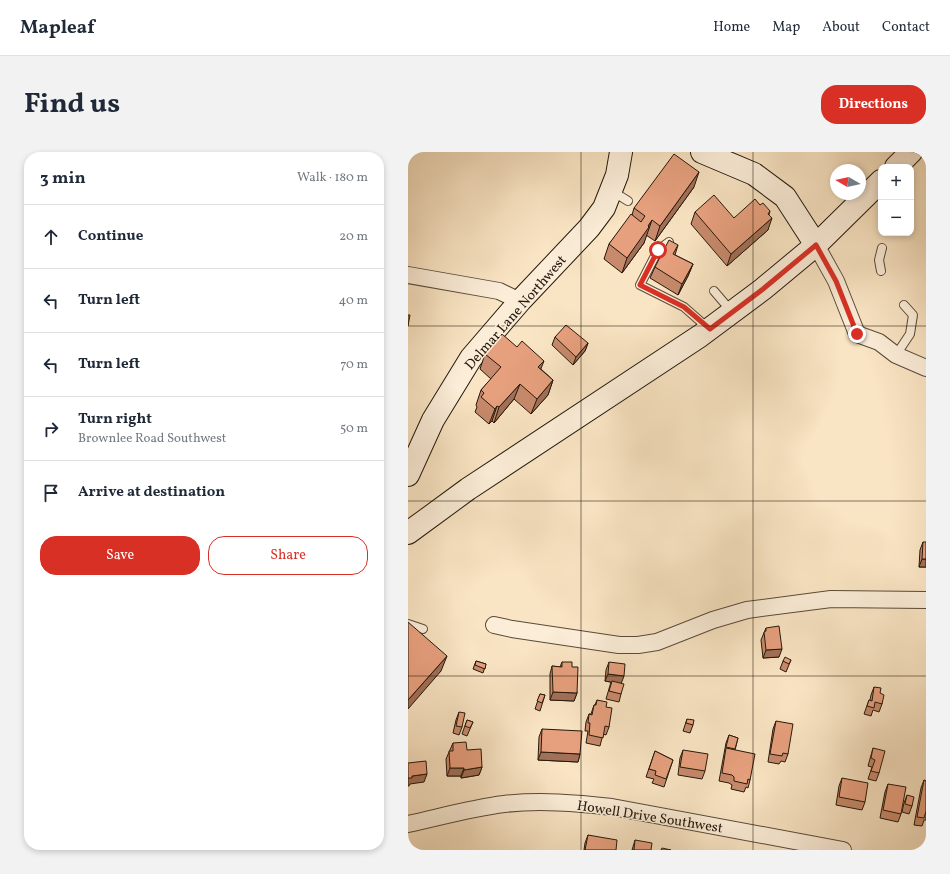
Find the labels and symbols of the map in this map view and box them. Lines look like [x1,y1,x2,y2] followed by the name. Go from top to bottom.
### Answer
[830,164,866,200] north arrow
[649,241,667,259] route start
[461,251,571,374] street label: Delmar Lane Northwest
[848,325,866,343] route end
[576,797,724,838] street label: Howell Drive Southwest

